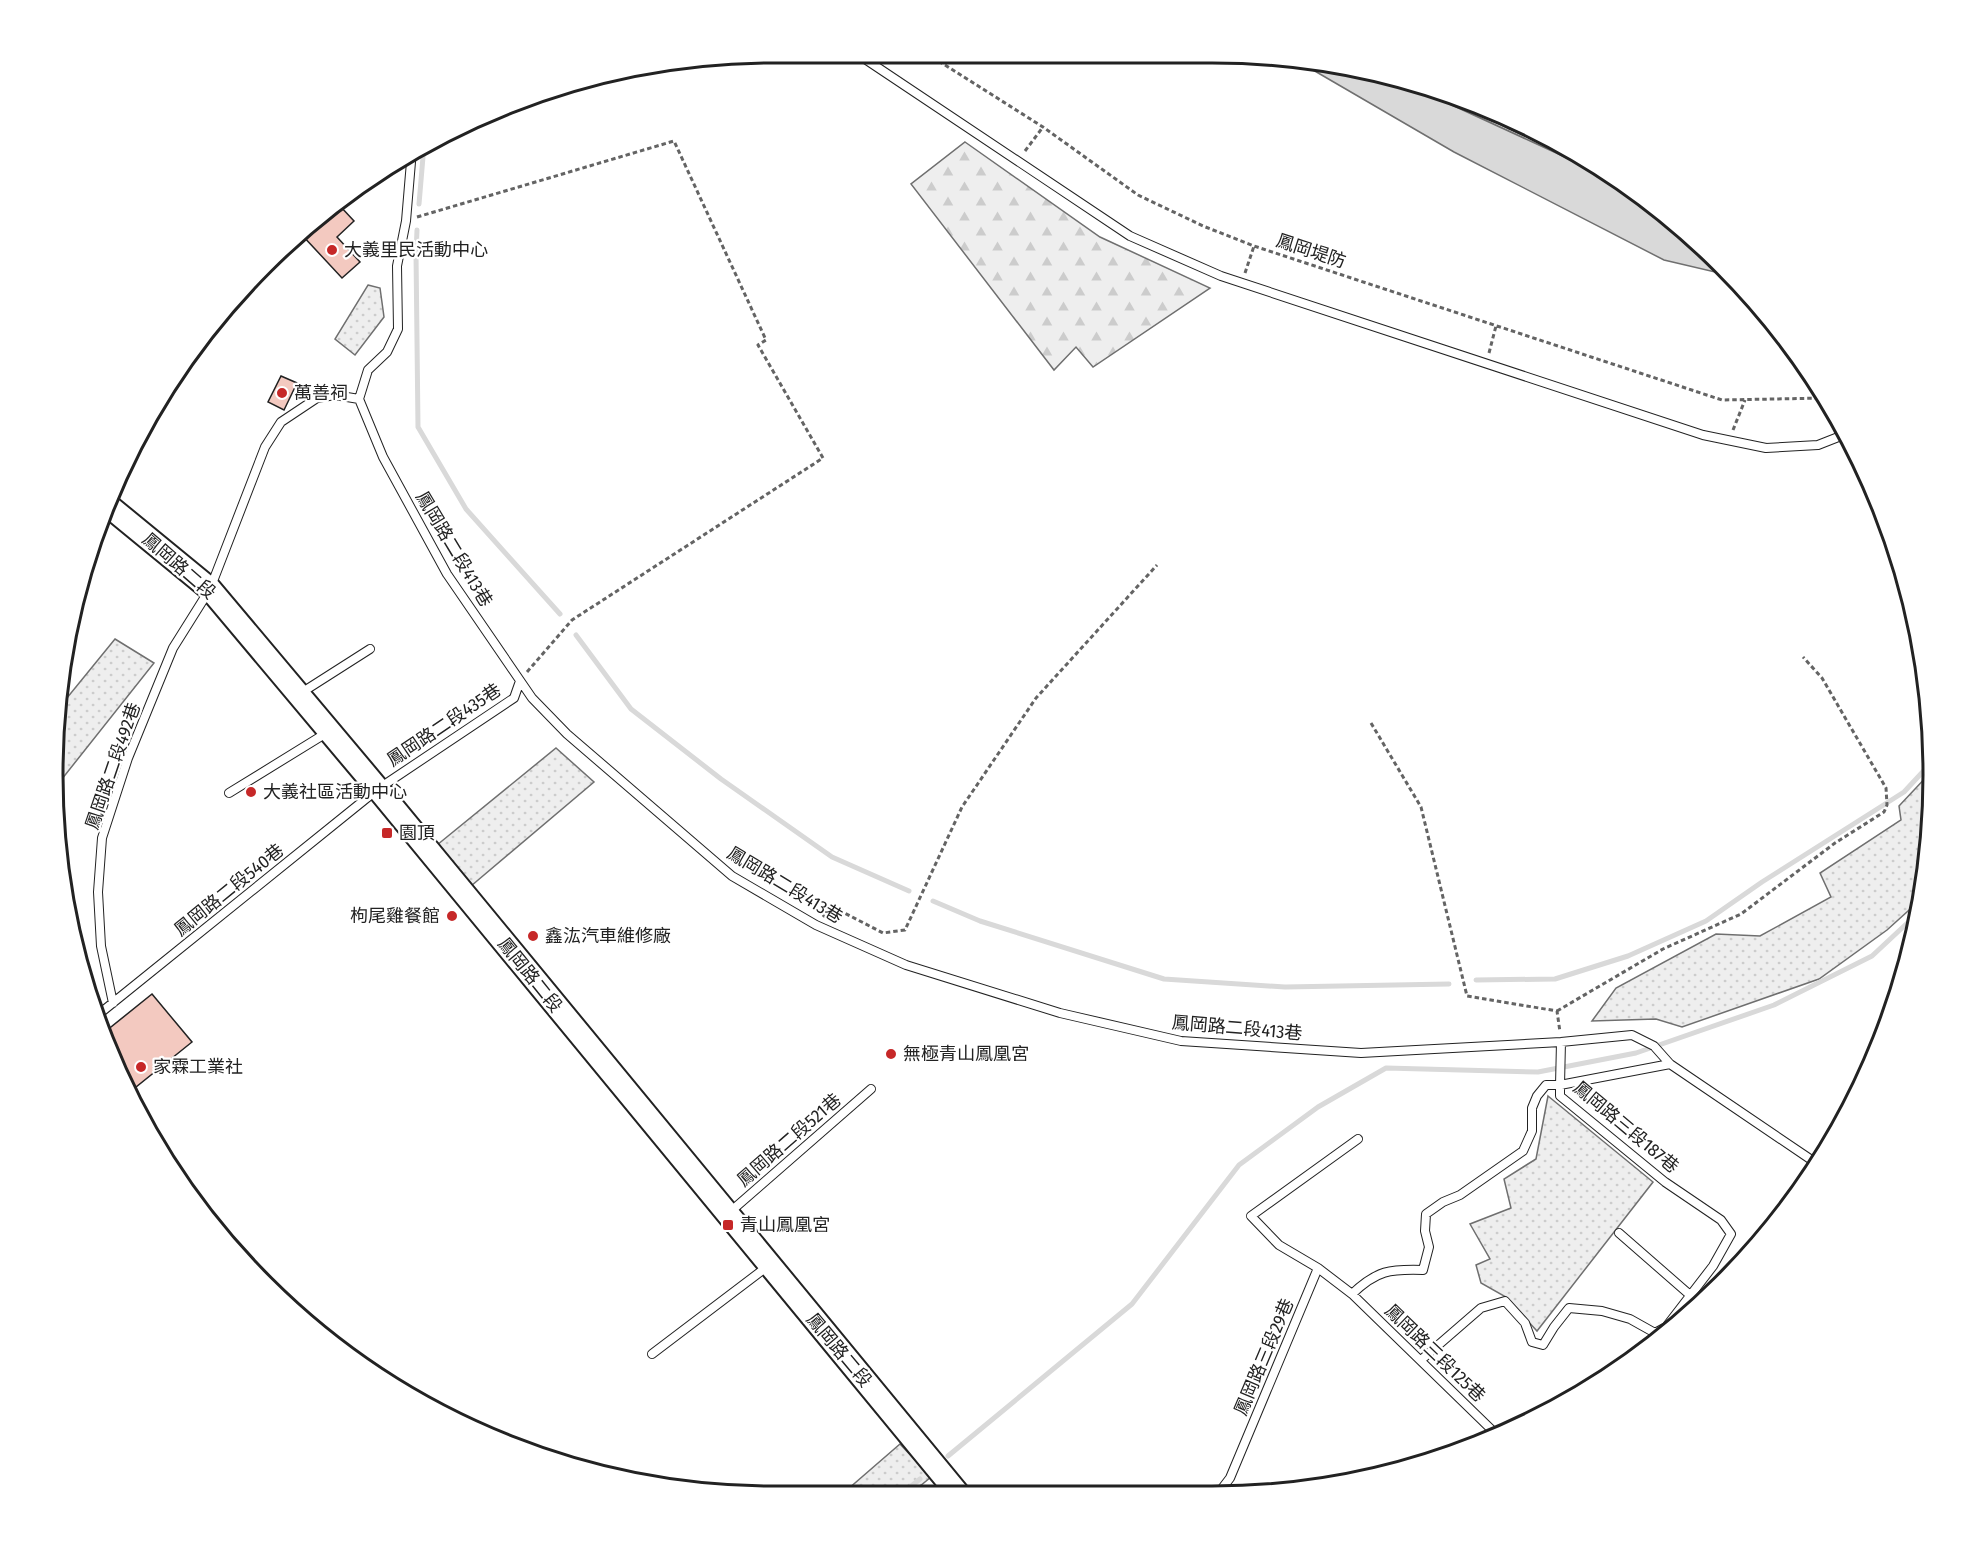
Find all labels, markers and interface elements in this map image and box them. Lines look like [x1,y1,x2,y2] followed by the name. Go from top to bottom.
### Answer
[1273,229,1349,273] street label: 鳳岡堤防
[344,239,488,261] place label: 大義里民活動中心
[325,243,339,257] marker: 大義里民活動中心
[294,382,348,404] place label: 萬善祠
[275,386,289,400] marker: 萬善祠
[411,487,497,611] street label: 鳳岡路二段413巷
[138,528,220,604] street label: 鳳岡路二段
[383,679,505,771] street label: 鳳岡路二段435巷
[81,700,145,832] street label: 鳳岡路二段492巷
[263,781,407,803] place label: 大義社區活動中心
[244,785,258,799] marker: 大義社區活動中心
[399,822,435,844] place label: 園頂
[380,826,394,840] marker: 園頂
[170,839,288,941] street label: 鳳岡路二段540巷
[723,842,847,928] street label: 鳳岡路二段413巷
[350,905,440,927] place label: 枸尾雞餐館
[445,909,459,923] marker: 枸尾雞餐館
[545,925,671,947] place label: 鑫汯汽車維修廠
[526,929,540,943] marker: 鑫汯汽車維修廠
[493,933,567,1017] street label: 鳳岡路二段
[1171,1011,1303,1045] street label: 鳳岡路二段413巷
[903,1043,1029,1065] place label: 無極青山鳳凰宮
[884,1047,898,1061] marker: 無極青山鳳凰宮
[153,1056,243,1078] place label: 家霖工業社
[134,1060,148,1074] marker: 家霖工業社
[1569,1076,1683,1178] street label: 鳳岡路三段187巷
[732,1089,846,1191] street label: 鳳岡路二段521巷
[740,1214,830,1236] place label: 青山鳳凰宮
[721,1218,735,1232] marker: 青山鳳凰宮
[1230,1295,1298,1419] street label: 鳳岡路三段29巷
[1380,1300,1490,1406] street label: 鳳岡路三段125巷
[802,1308,876,1392] street label: 鳳岡路二段

